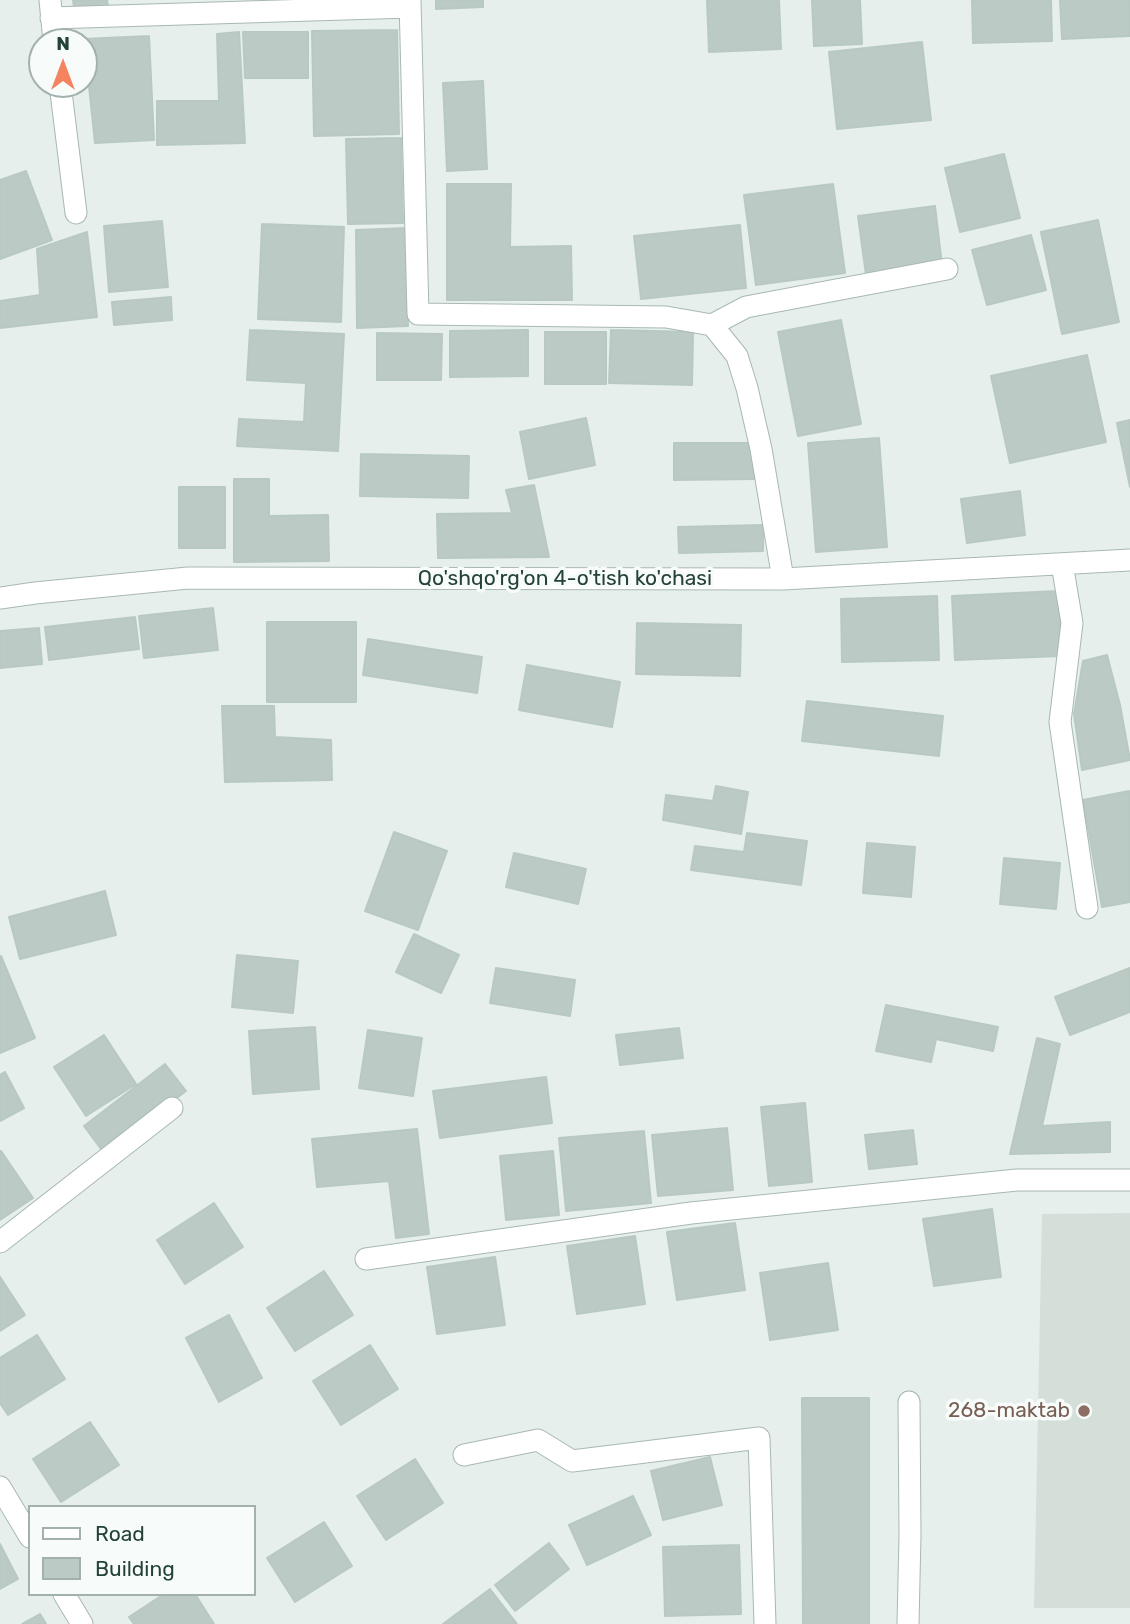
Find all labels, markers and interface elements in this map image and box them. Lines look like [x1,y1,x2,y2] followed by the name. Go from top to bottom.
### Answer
[28,28,98,98] north arrow
[56,32,70,55] text: N
[418,566,712,592] street label: Qo'shqo'rg'on 4-o'tish ko'chasi
[948,1398,1070,1424] place label: 268-maktab
[1076,1403,1092,1419] marker: 268-maktab
[28,1505,256,1596] legend
[95,1521,145,1546] text: Road
[95,1556,175,1581] text: Building

